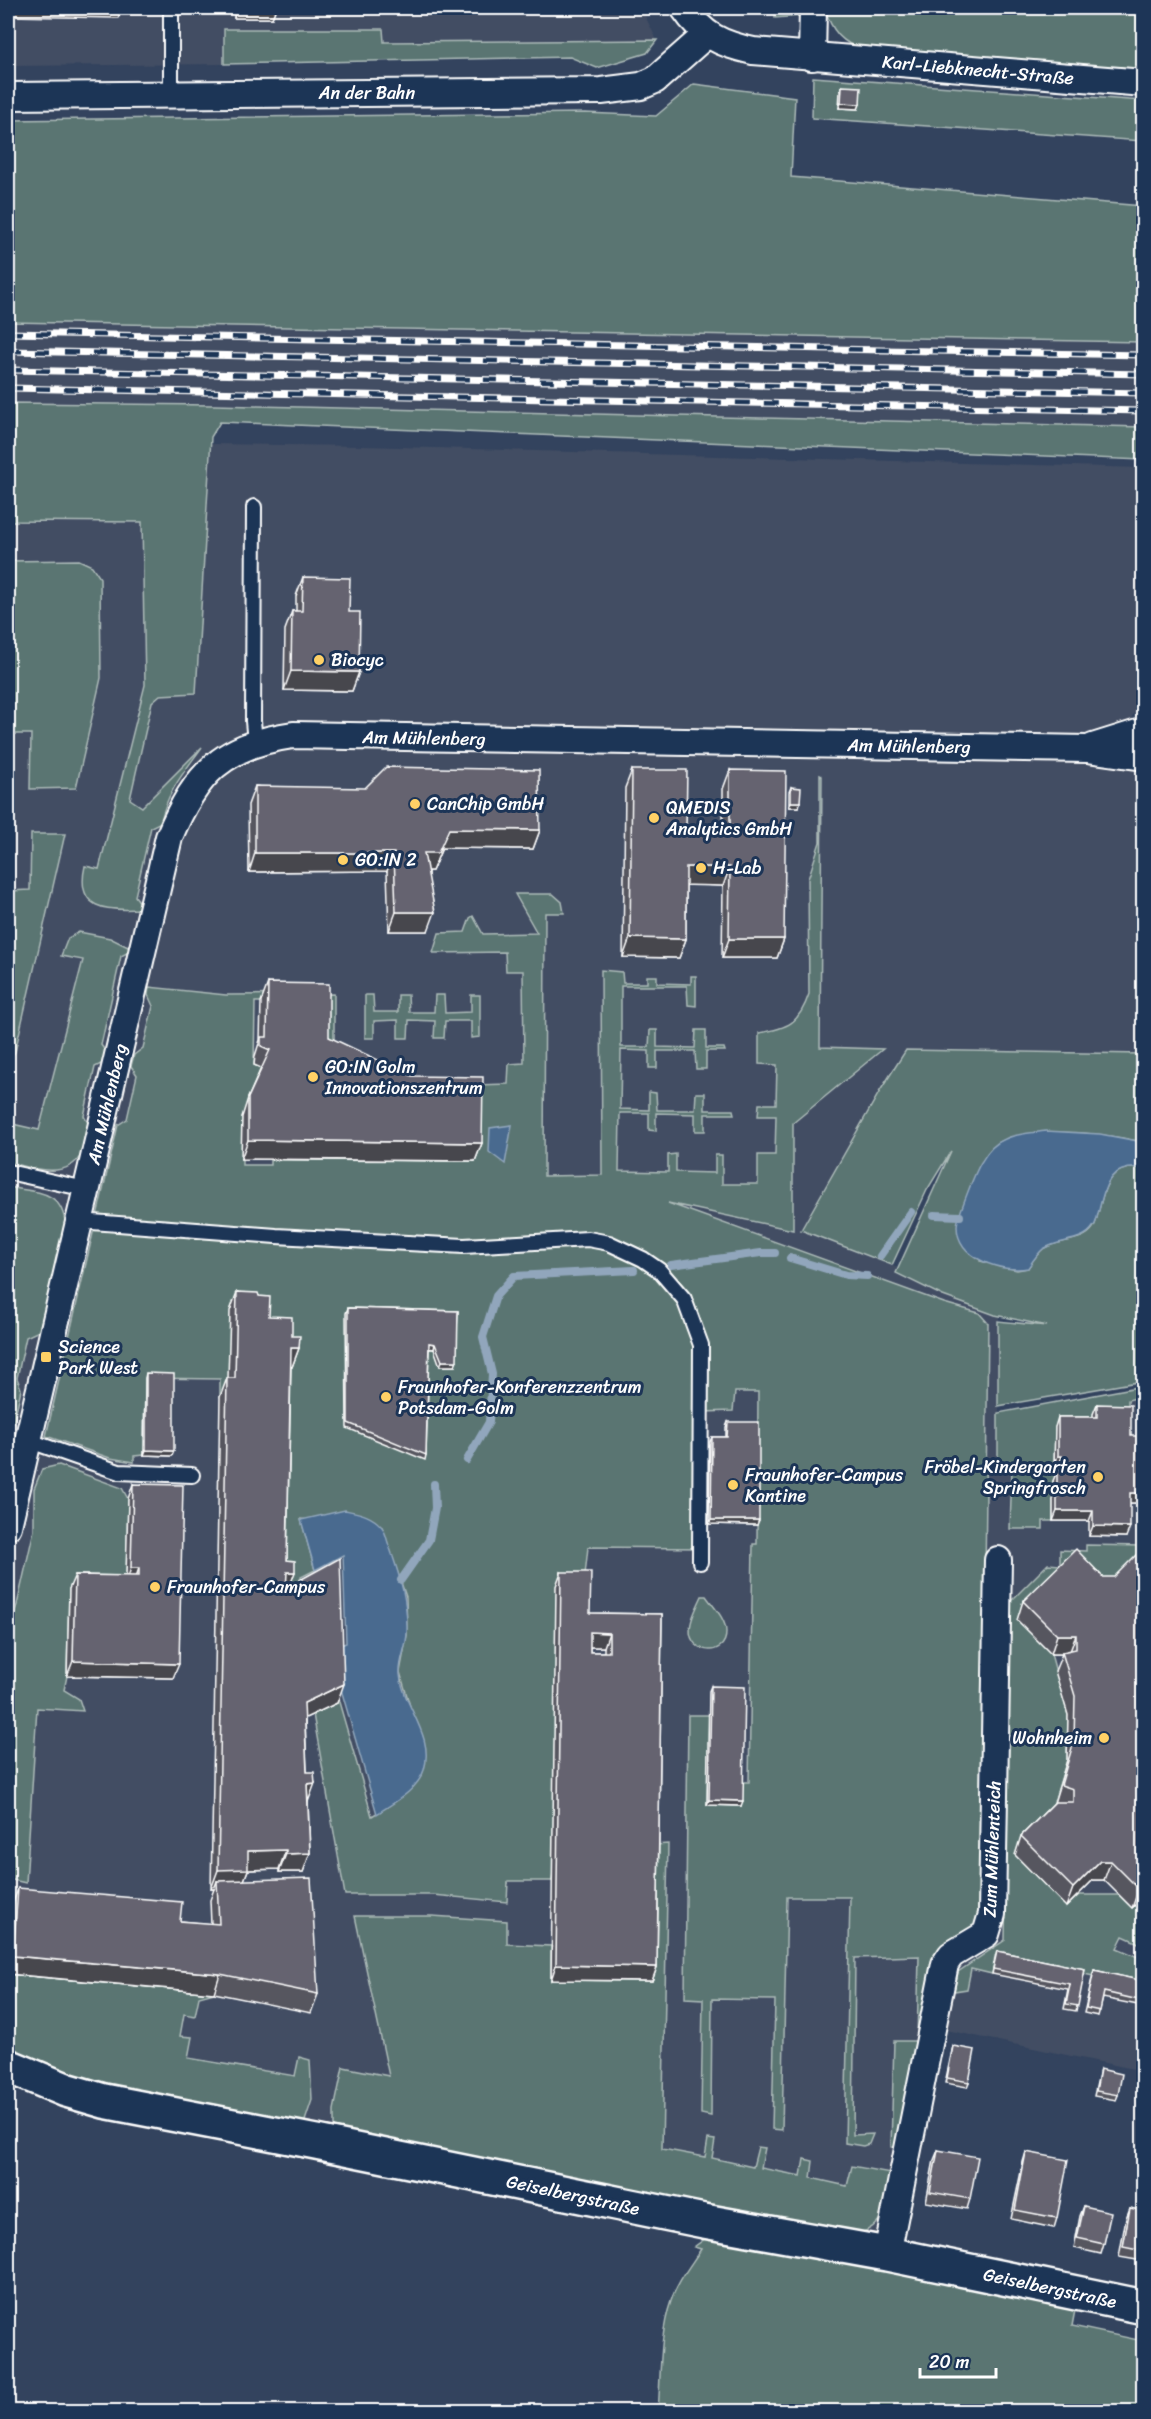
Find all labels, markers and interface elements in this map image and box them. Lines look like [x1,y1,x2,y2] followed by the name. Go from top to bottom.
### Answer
[881,46,1075,94] street label: Karl-Liebknecht-Straße
[318,77,416,109] street label: An der Bahn
[331,644,384,676] place label: Biocyc
[312,653,326,667] marker: Biocyc
[361,721,486,755] street label: Am Mühlenberg
[846,729,971,763] street label: Am Mühlenberg
[427,788,544,820] place label: CanChip GmbH
[665,792,792,845] place label: QMEDIS Analytics GmbH
[408,797,422,811] marker: CanChip GmbH
[647,811,661,825] marker: QMEDIS Analytics GmbH
[355,844,417,876] place label: GO:IN 2
[713,852,761,884] place label: H-Lab
[336,853,350,867] marker: GO:IN 2
[694,861,708,875] marker: H-Lab
[77,1040,136,1169] street label: Am Mühlenberg
[324,1051,483,1104] place label: GO:IN Golm Innovationszentrum
[306,1070,320,1084] marker: GO:IN Golm Innovationszentrum
[58,1331,138,1384] place label: Science Park West
[39,1350,53,1364] marker: Science Park West
[398,1371,642,1424] place label: Fraunhofer-Konferenzzentrum Potsdam-Golm
[379,1390,393,1404] marker: Fraunhofer-Konferenzzentrum Potsdam-Golm
[924,1451,1086,1504] place label: Fröbel-Kindergarten Springfrosch
[745,1459,904,1512] place label: Fraunhofer-Campus Kantine
[1091,1470,1105,1484] marker: Fröbel-Kindergarten Springfrosch
[726,1478,740,1492] marker: Fraunhofer-Campus Kantine
[167,1571,326,1603] place label: Fraunhofer-Campus
[148,1580,162,1594] marker: Fraunhofer-Campus
[1012,1722,1092,1754] place label: Wohnheim
[1097,1731,1111,1745] marker: Wohnheim
[974,1780,1010,1918] street label: Zum Mühlenteich
[503,2165,643,2225] street label: Geiselbergstraße
[980,2258,1120,2318] street label: Geiselbergstraße
[920,2341,996,2379] scale bar
[929,2346,969,2378] text: 20 m

